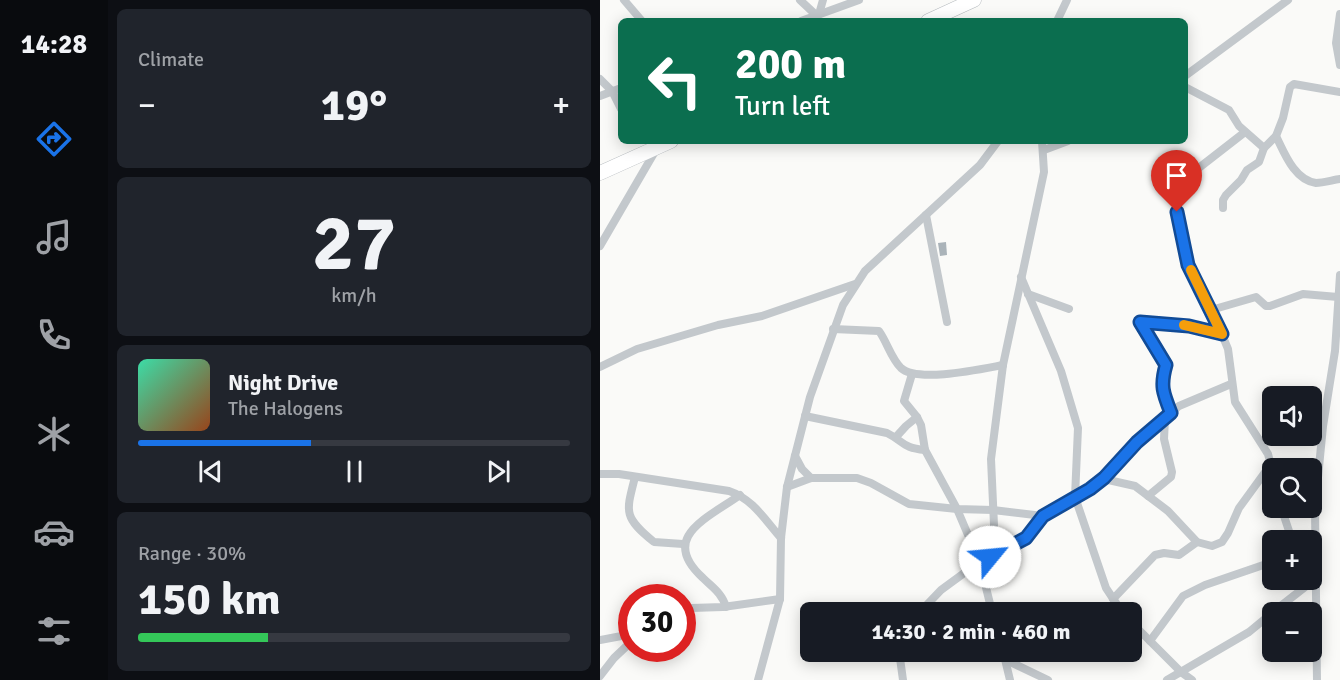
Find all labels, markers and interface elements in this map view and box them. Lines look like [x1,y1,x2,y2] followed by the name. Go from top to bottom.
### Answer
[21,28,87,61] text: 14:28
[735,39,846,90] text: 200 m
[636,42,714,120] icon: left
[138,47,204,72] text: Climate
[321,78,387,133] text: 19°
[138,85,156,126] text: −
[552,85,570,126] text: +
[735,90,830,123] text: Turn left
[33,118,75,160] icon: directions
[1151,150,1202,212] pin
[1160,159,1193,192] icon: arrive
[312,196,396,292] text: 27
[33,216,75,258] icon: music
[331,283,377,308] text: km/h
[33,314,75,356] icon: phone
[228,369,338,396] text: Night Drive
[1262,386,1322,662] map controls
[1262,386,1322,446] button: sound
[228,396,343,421] text: The Halogens
[33,413,75,455] icon: climate
[194,455,227,488] icon: previous
[338,455,371,488] icon: pause
[482,455,515,488] icon: next
[1262,458,1322,518] button: search
[33,511,75,553] icon: car
[958,525,1022,589] position arrow
[1262,530,1322,590] button: +
[138,541,246,566] text: Range · 30%
[138,572,281,627] text: 150 km
[618,584,696,662] speed limit sign: 30
[1262,602,1322,662] button: −
[33,610,75,652] icon: filters
[871,618,1071,645] text: 14:30 · 2 min · 460 m

